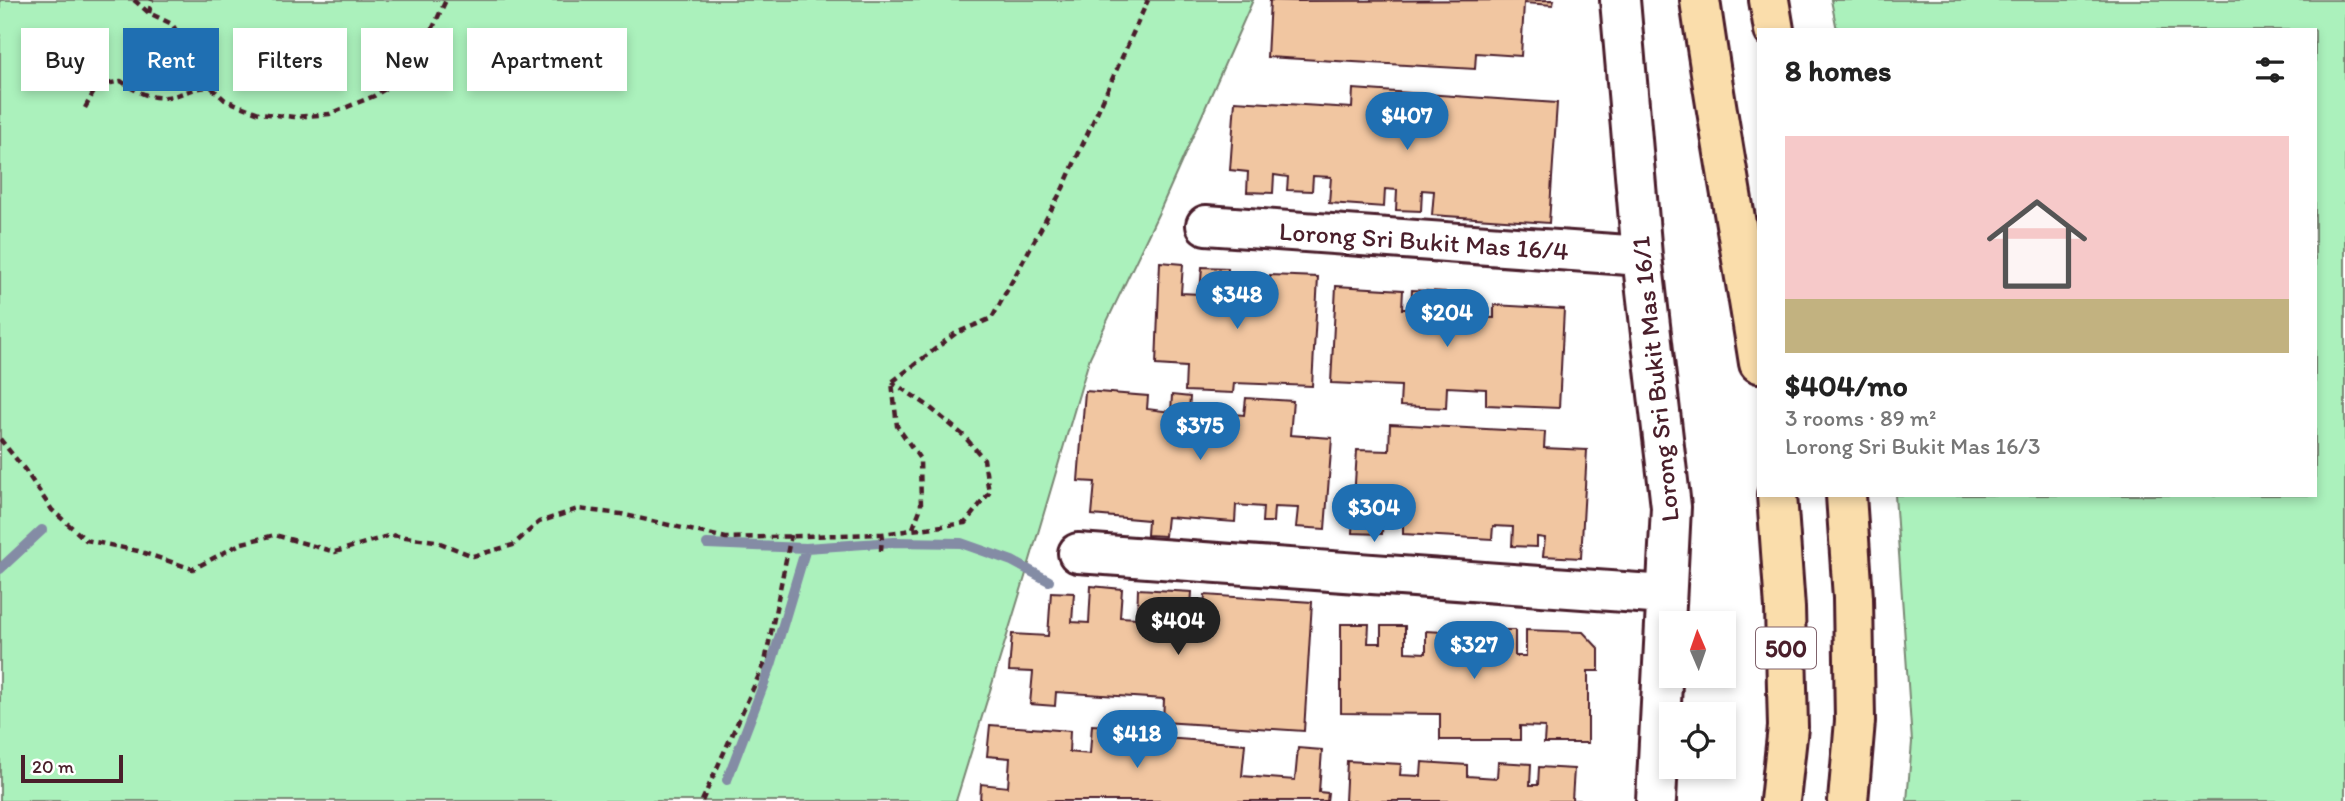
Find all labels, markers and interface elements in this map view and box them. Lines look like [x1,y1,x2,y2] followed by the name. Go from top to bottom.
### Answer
[21,28,109,91] chip: Buy
[123,28,219,91] chip: Rent
[233,28,347,91] chip: Filters
[361,28,453,91] chip: New
[467,28,627,91] chip: Apartment
[2251,51,2289,89] icon: filters
[1785,52,1892,89] text: 8 homes
[1366,92,1448,152] pin: $407
[1381,101,1433,129] text: $407
[1974,181,2100,307] icon: home
[1278,215,1570,267] street label: Lorong Sri Bukit Mas 16/4
[1624,235,1686,523] street label: Lorong Sri Bukit Mas 16/1
[1196,272,1278,331] pin: $348
[1212,280,1262,308] text: $348
[1406,290,1488,349] pin: $204
[1421,298,1473,326] text: $204
[1785,367,1908,404] text: $404/mo
[1159,402,1241,462] pin: $375
[1785,404,1936,432] text: 3 rooms · 89 m²
[1176,411,1224,439] text: $375
[1785,432,2041,460] text: Lorong Sri Bukit Mas 16/3
[1333,484,1415,544] pin: $304
[1348,493,1400,521] text: $304
[1137,598,1219,657] pin: $404
[1151,606,1205,634] text: $404
[1659,611,1736,688] north arrow
[1659,611,1736,779] map controls
[1433,622,1515,681] pin: $327
[1756,628,1816,668] road number: 500
[1450,630,1498,658] text: $327
[1659,702,1736,779] button: locate
[1096,710,1178,770] pin: $418
[1113,719,1161,747] text: $418
[21,752,122,784] scale bar
[32,755,74,778] text: 20 m

